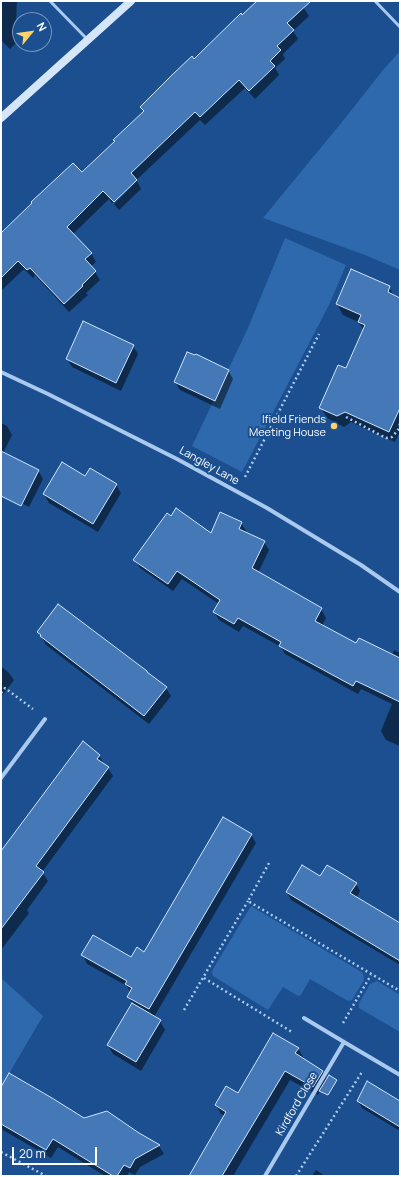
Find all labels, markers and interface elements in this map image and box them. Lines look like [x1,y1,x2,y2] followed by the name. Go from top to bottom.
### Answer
[12,12,52,52] north arrow
[34,19,51,34] text: N
[249,413,326,439] place label: Ifield Friends Meeting House
[329,421,339,431] marker: Ifield Friends Meeting House
[177,444,241,488] street label: Langley Lane
[273,1070,321,1138] street label: Kirdford Close
[14,1139,99,1165] scale bar
[19,1145,46,1162] text: 20 m

